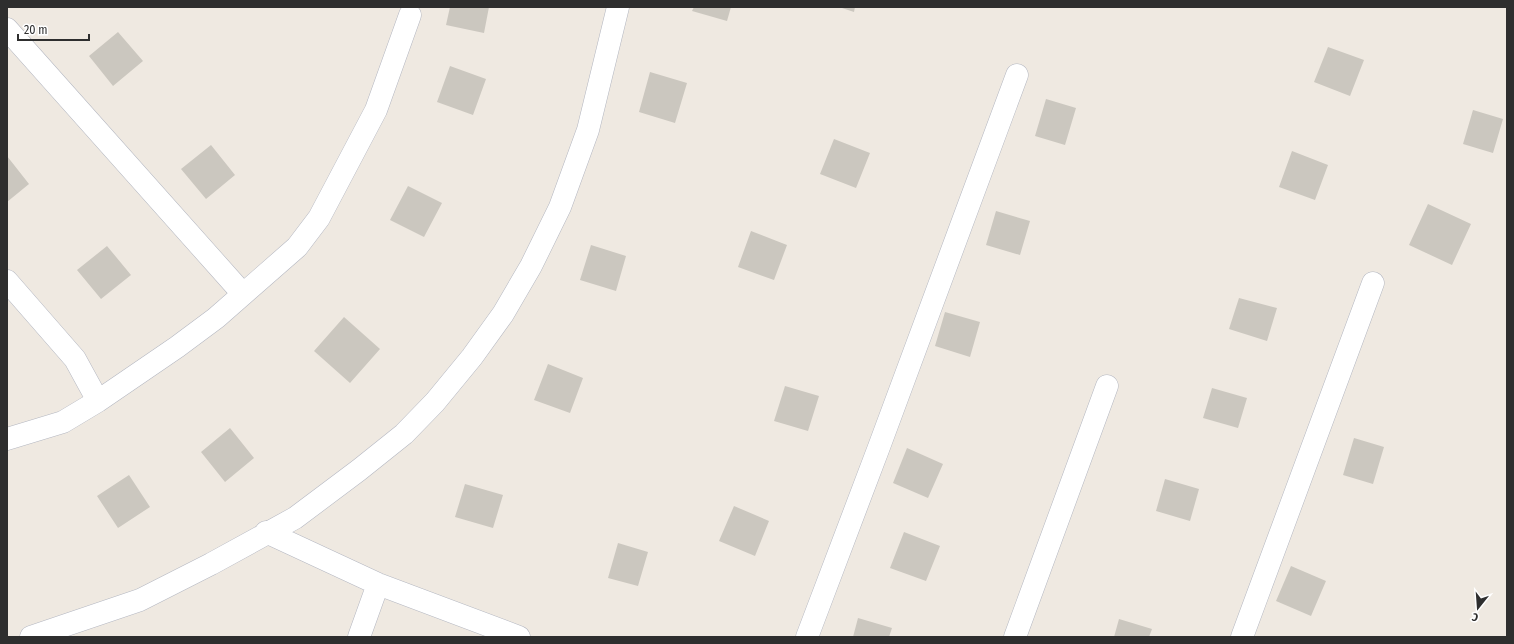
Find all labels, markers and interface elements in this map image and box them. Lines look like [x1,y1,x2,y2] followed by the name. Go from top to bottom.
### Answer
[18,16,89,42] scale bar
[24,23,48,37] text: 20 m
[1458,588,1498,628] north arrow
[1470,610,1480,624] text: С

